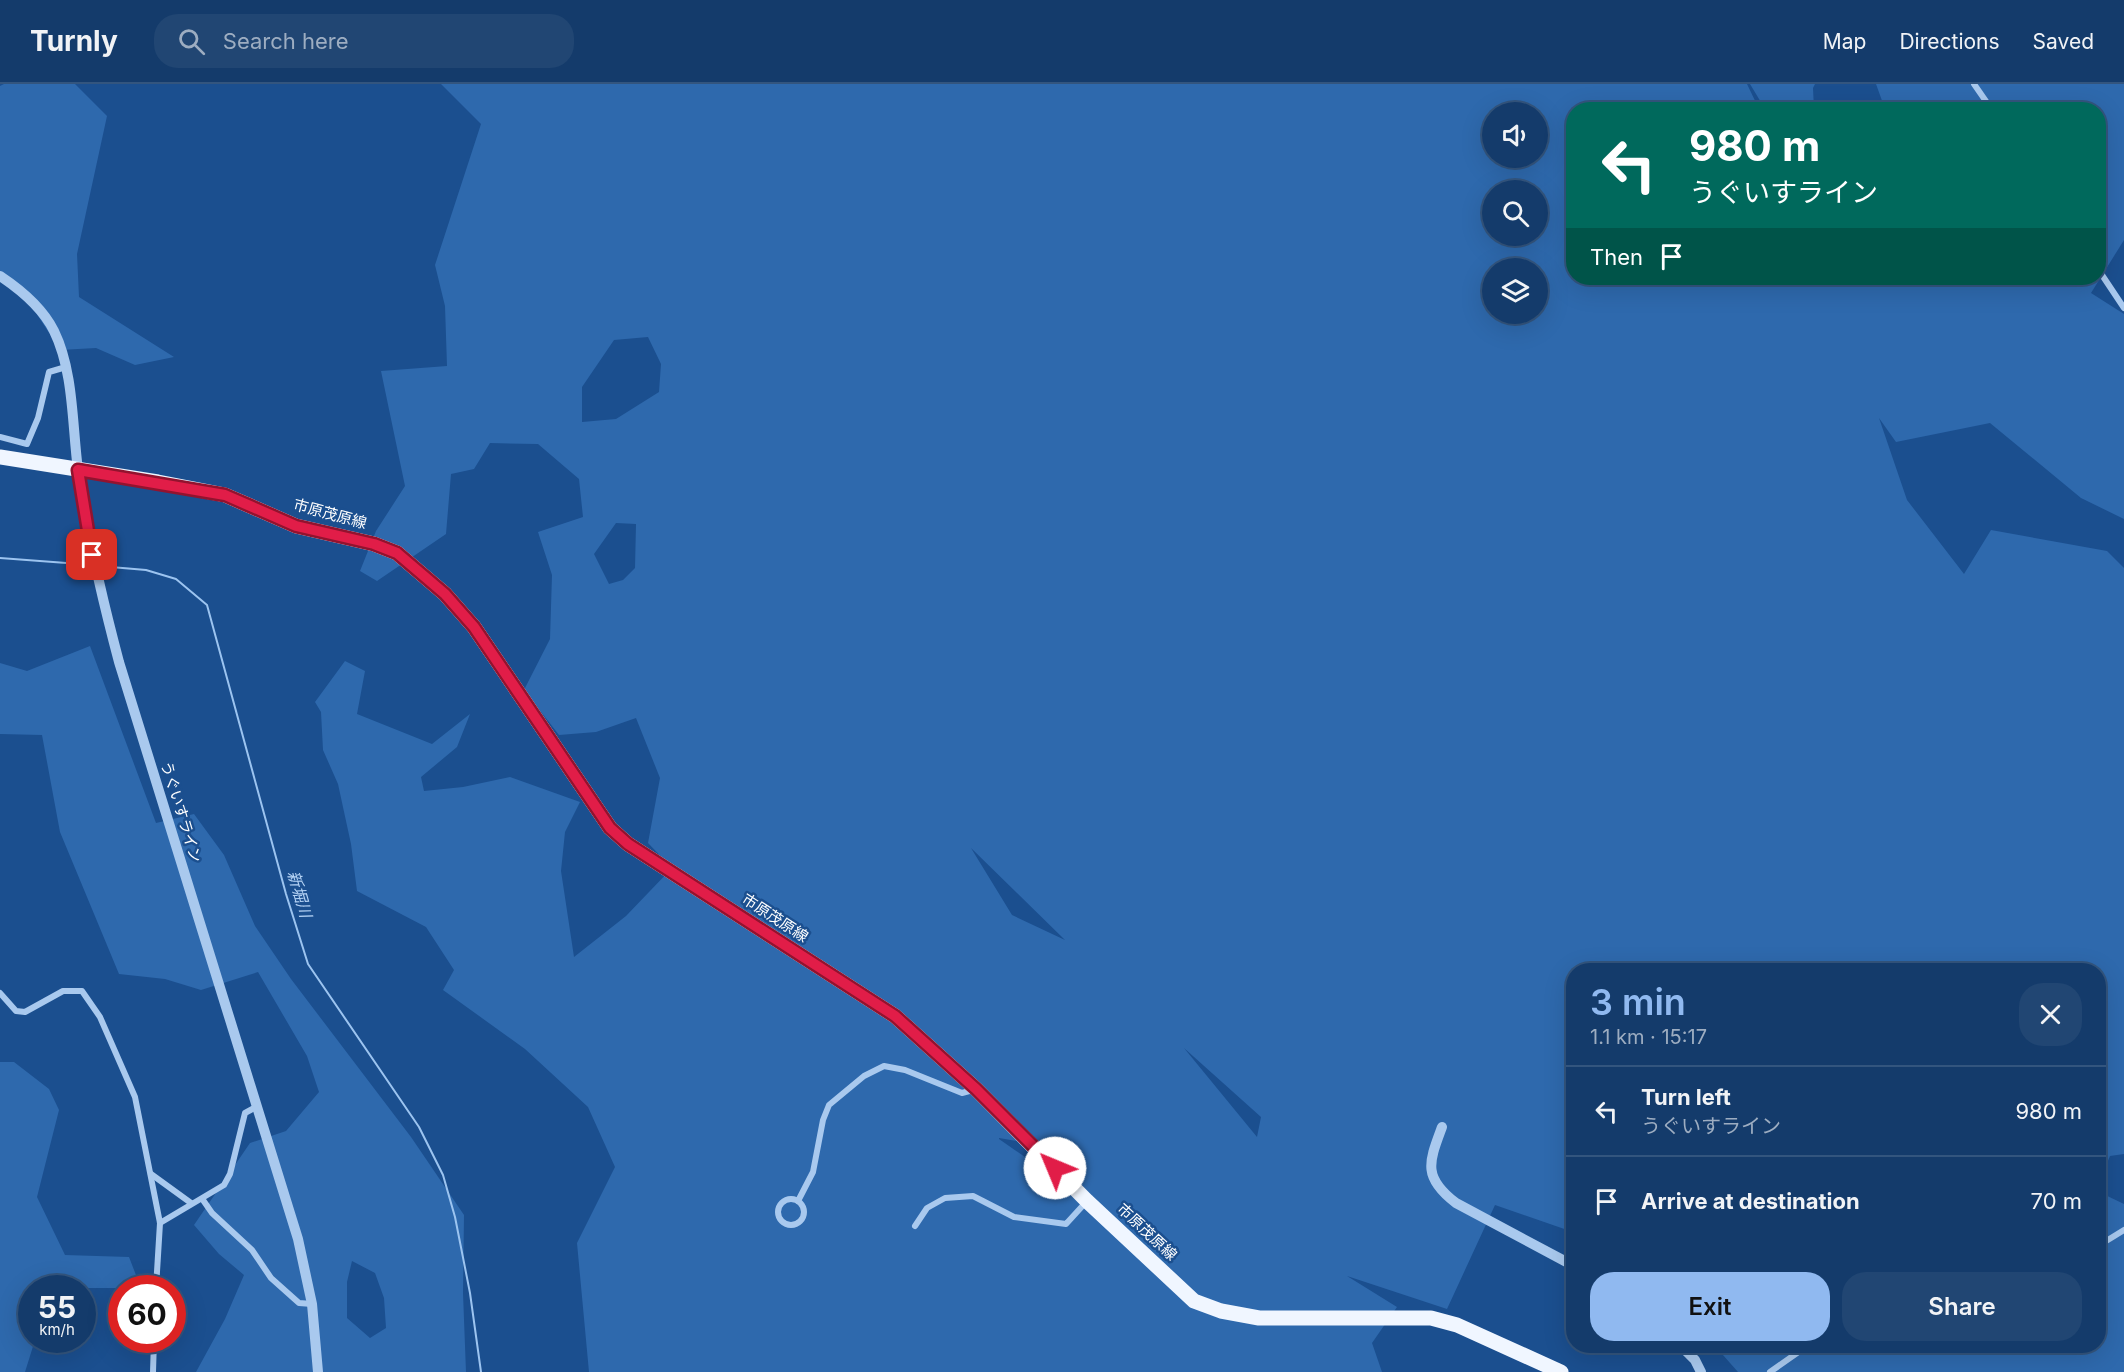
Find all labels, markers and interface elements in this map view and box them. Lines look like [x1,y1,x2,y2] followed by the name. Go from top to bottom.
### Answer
[154,14,574,68] search box
[30,24,118,58] text: Turnly
[175,25,208,58] icon: search
[223,28,349,54] text: Search here
[1823,29,1866,54] text: Map
[1899,29,2000,54] text: Directions
[2033,29,2094,54] text: Saved
[1482,102,1548,324] map controls
[1482,102,1548,168] button: sound
[1689,120,1820,171] text: 980 m
[1590,126,1668,204] icon: left
[1689,176,1878,209] text: うぐいすライン
[1482,180,1548,246] button: search
[1655,240,1688,273] icon: arrive
[1590,244,1643,270] text: Then
[1482,258,1548,324] button: layers
[291,495,369,532] street label: 市原茂原線
[66,529,117,580] pin
[75,538,108,571] icon: arrive
[157,759,206,865] street label: うぐいすライン
[284,868,317,922] water label: 新堀川
[739,889,812,946] street label: 市原茂原線
[1590,980,1686,1024] text: 3 min
[2019,983,2082,1046] button: close
[1590,1025,1707,1049] text: 1.1 km · 15:17
[1641,1084,1731,1110] text: Turn left
[1590,1095,1623,1128] icon: left
[2015,1098,2082,1124] text: 980 m
[1641,1114,1781,1138] text: うぐいすライン
[1023,1136,1087,1200] position arrow
[1590,1185,1623,1218] icon: arrive
[1641,1188,1860,1214] text: Arrive at destination
[2031,1188,2082,1214] text: 70 m
[1113,1199,1181,1264] street label: 市原茂原線
[1590,1272,1830,1341] button: Exit
[1842,1272,2082,1341] button: Share
[108,1275,186,1353] speed limit sign: 60
[38,1289,76,1325] text: 55
[39,1320,75,1339] text: km/h

